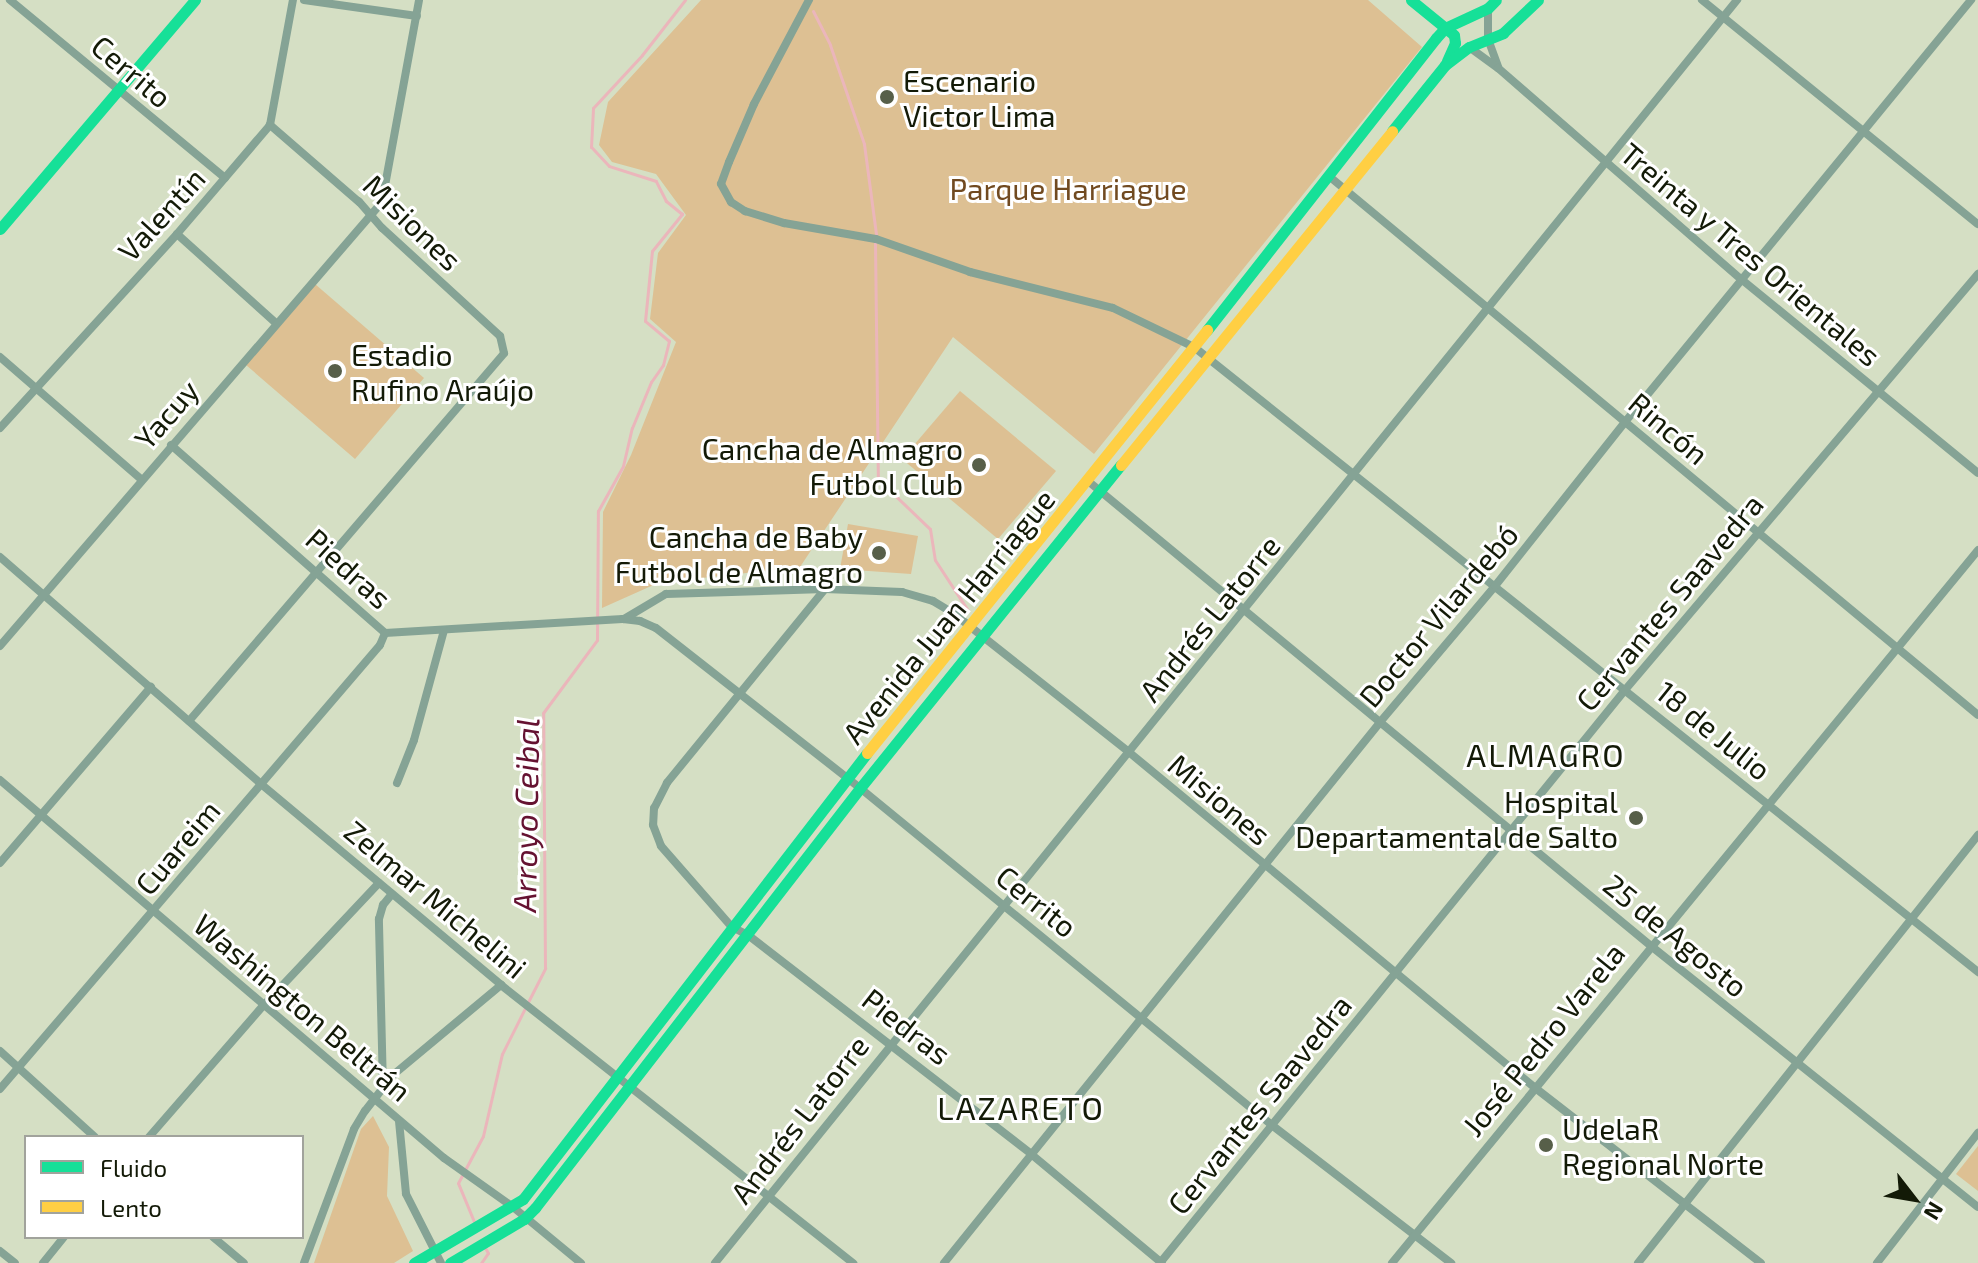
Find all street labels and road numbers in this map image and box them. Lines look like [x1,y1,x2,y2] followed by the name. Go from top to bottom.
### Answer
[85,27,179,115] street label: Cerrito
[1613,134,1889,374] street label: Treinta y Tres Orientales
[110,160,212,268] street label: Valentín
[357,167,469,277] street label: Misiones
[126,372,206,456] street label: Yacuy
[1622,385,1716,471] street label: Rincón
[834,481,1062,751] street label: Avenida Juan Harriague
[1568,486,1770,718] street label: Cervantes Saavedra
[1351,516,1525,714] street label: Doctor Vilardebó
[299,520,399,616] street label: Piedras
[1131,528,1287,708] street label: Andrés Latorre
[1649,673,1779,787] street label: 18 de Julio
[1162,746,1278,852] street label: Misiones
[127,792,227,902] street label: Cuareim
[338,812,534,986] street label: Zelmar Michelini
[989,858,1085,944] street label: Cerrito
[1596,866,1756,1004] street label: 25 de Agosto
[187,906,419,1108] street label: Washington Beltrán
[1454,935,1632,1143] street label: José Pedro Varela
[856,980,958,1072] street label: Piedras
[1160,987,1358,1221] street label: Cervantes Saavedra
[722,1028,876,1210] street label: Andrés Latorre

